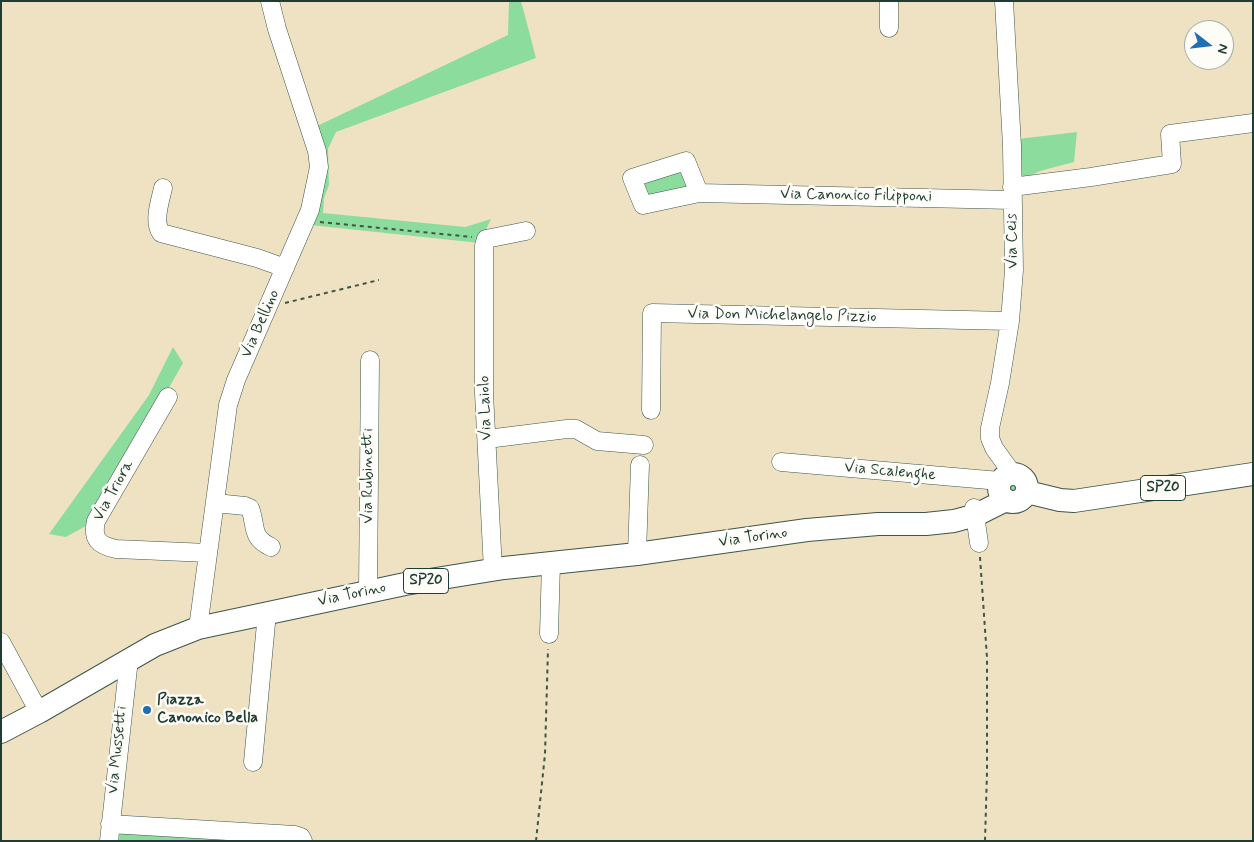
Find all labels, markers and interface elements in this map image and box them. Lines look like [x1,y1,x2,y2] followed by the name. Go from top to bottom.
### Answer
[1184,20,1234,70] north arrow
[1213,42,1232,56] text: N
[780,185,932,207] street label: Via Canonico Filipponi
[1003,213,1023,269] street label: Via Ceis
[238,287,284,361] street label: Via Bellino
[687,305,877,327] street label: Via Don Michelangelo Pizzio
[475,375,497,441] street label: Via Laiolo
[359,428,379,524] street label: Via Rubinetti
[89,457,139,525] street label: Via Triora
[843,458,937,486] street label: Via Scalenghe
[1140,476,1186,500] road number: SP20
[717,524,789,552] street label: Via Torino
[404,568,448,594] road number: SP20
[316,578,388,612] street label: Via Torino
[157,691,258,729] place label: Piazza Canonico Bella
[141,704,153,716] marker: Piazza Canonico Bella
[104,705,132,795] street label: Via Mussetti

